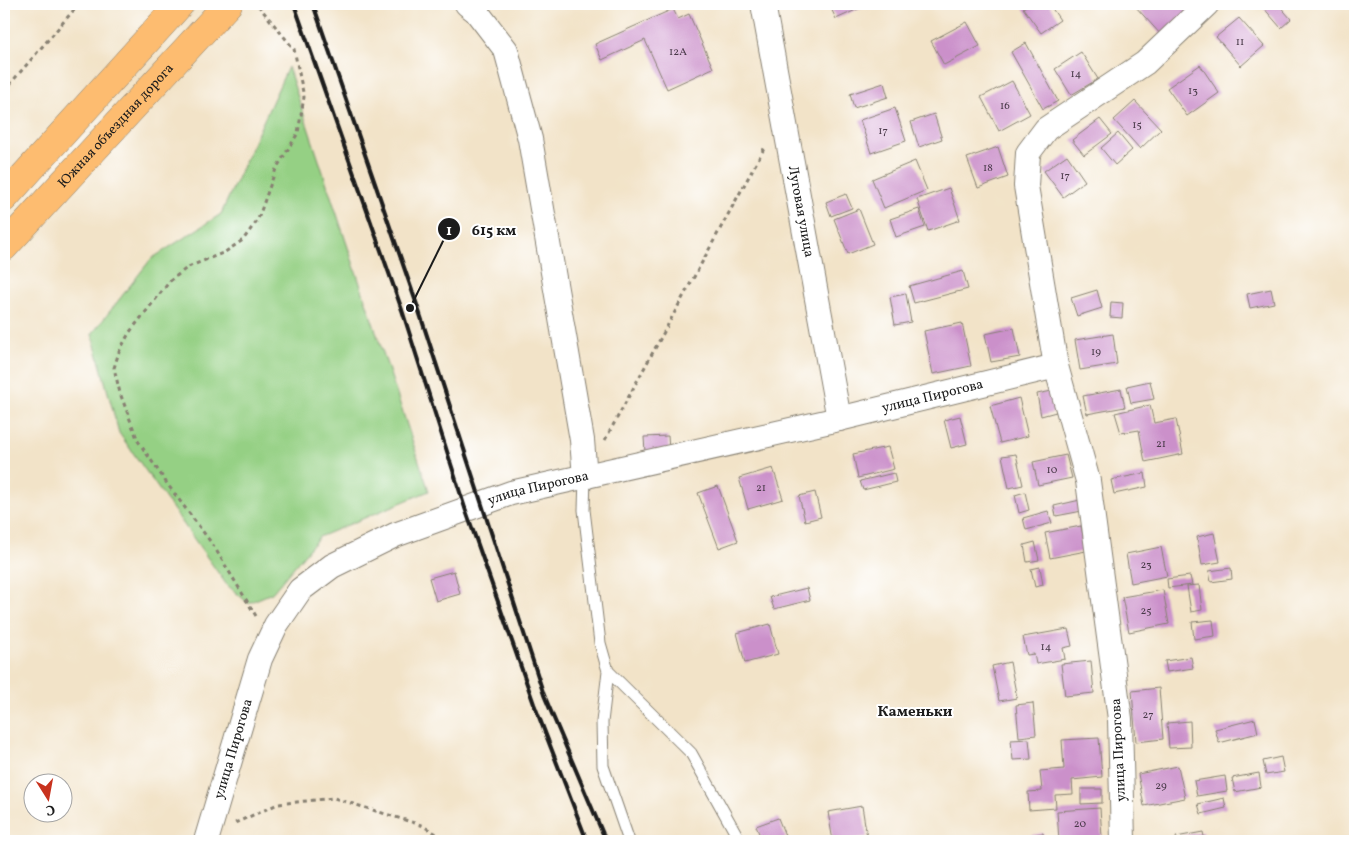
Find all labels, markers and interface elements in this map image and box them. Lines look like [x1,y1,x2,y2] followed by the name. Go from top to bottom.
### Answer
[1236,35,1244,50] house number: 11
[669,45,687,60] house number: 12А
[54,59,178,192] street label: Южная объездная дорога
[1071,67,1082,82] house number: 14
[1188,84,1198,99] house number: 13
[1000,99,1010,114] house number: 16
[1132,118,1142,133] house number: 15
[878,124,888,139] house number: 17
[983,161,993,176] house number: 18
[783,164,819,259] street label: Луговая улица
[1060,169,1070,184] house number: 17
[437,214,527,244] callout: 615 км
[446,221,452,242] text: 1
[472,221,516,242] text: 615 км
[1091,345,1101,360] house number: 19
[880,375,985,418] street label: улица Пирогова
[1156,437,1166,452] house number: 21
[1047,463,1058,478] house number: 10
[485,466,591,510] street label: улица Пирогова
[756,481,766,496] house number: 21
[1140,558,1152,573] house number: 23
[1140,604,1152,619] house number: 25
[1041,640,1052,655] house number: 14
[209,697,257,801] street label: улица Пирогова
[1107,698,1131,802] street label: улица Пирогова
[878,702,953,723] district label: Каменьки
[1143,708,1153,723] house number: 27
[22,772,72,822] north arrow
[1155,779,1167,794] house number: 29
[44,799,56,819] text: С
[1074,817,1087,832] house number: 20

